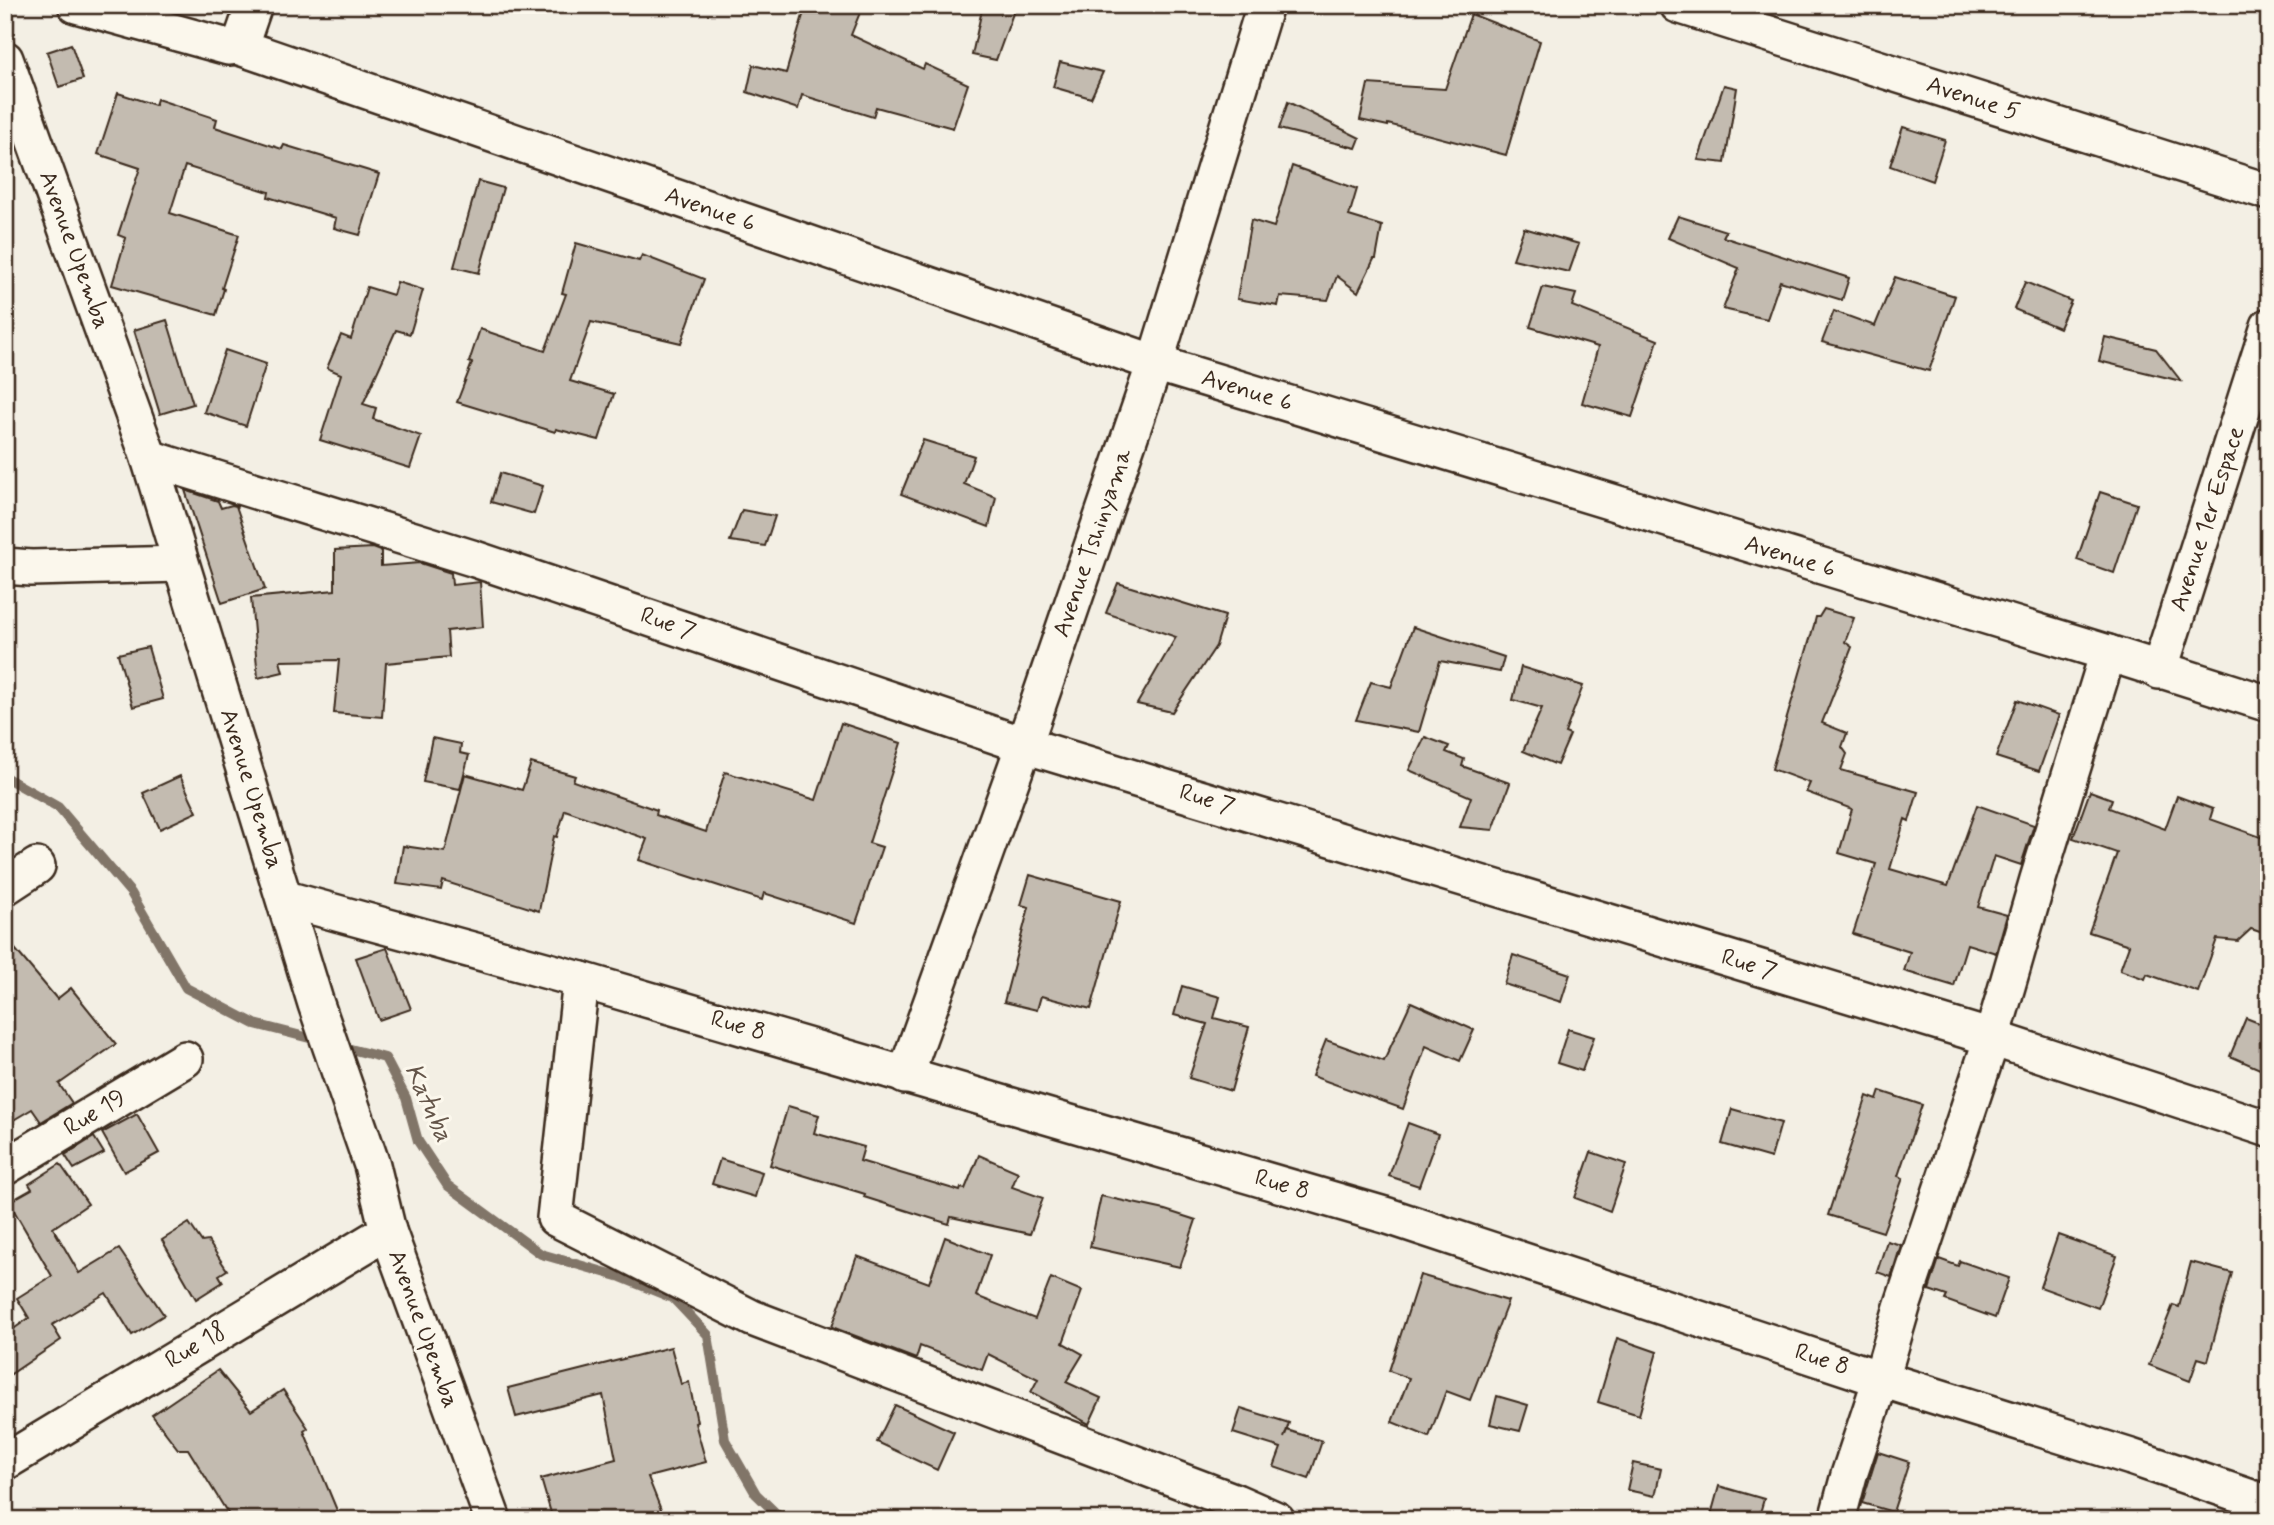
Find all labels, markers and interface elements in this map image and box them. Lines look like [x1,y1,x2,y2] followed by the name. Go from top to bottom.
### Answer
[1923,69,2023,129] street label: Avenue 5
[31,167,117,333] street label: Avenue Upemba
[661,180,759,240] street label: Avenue 6
[1198,362,1296,420] street label: Avenue 6
[2163,422,2253,616] street label: Avenue 1er Espace
[1046,444,1140,641] street label: Avenue Tshinyama
[1741,528,1839,586] street label: Avenue 6
[636,600,700,648] street label: Rue 7
[212,705,290,873] street label: Avenue Upemba
[1175,777,1239,823] street label: Rue 7
[1717,942,1781,988] street label: Rue 7
[707,1003,769,1049] street label: Rue 8
[396,1058,460,1148] water label: Katuba
[58,1082,132,1144] street label: Rue 19
[1251,1162,1313,1208] street label: Rue 8
[380,1246,466,1412] street label: Avenue Upemba
[160,1316,232,1376] street label: Rue 18
[1791,1337,1853,1383] street label: Rue 8

